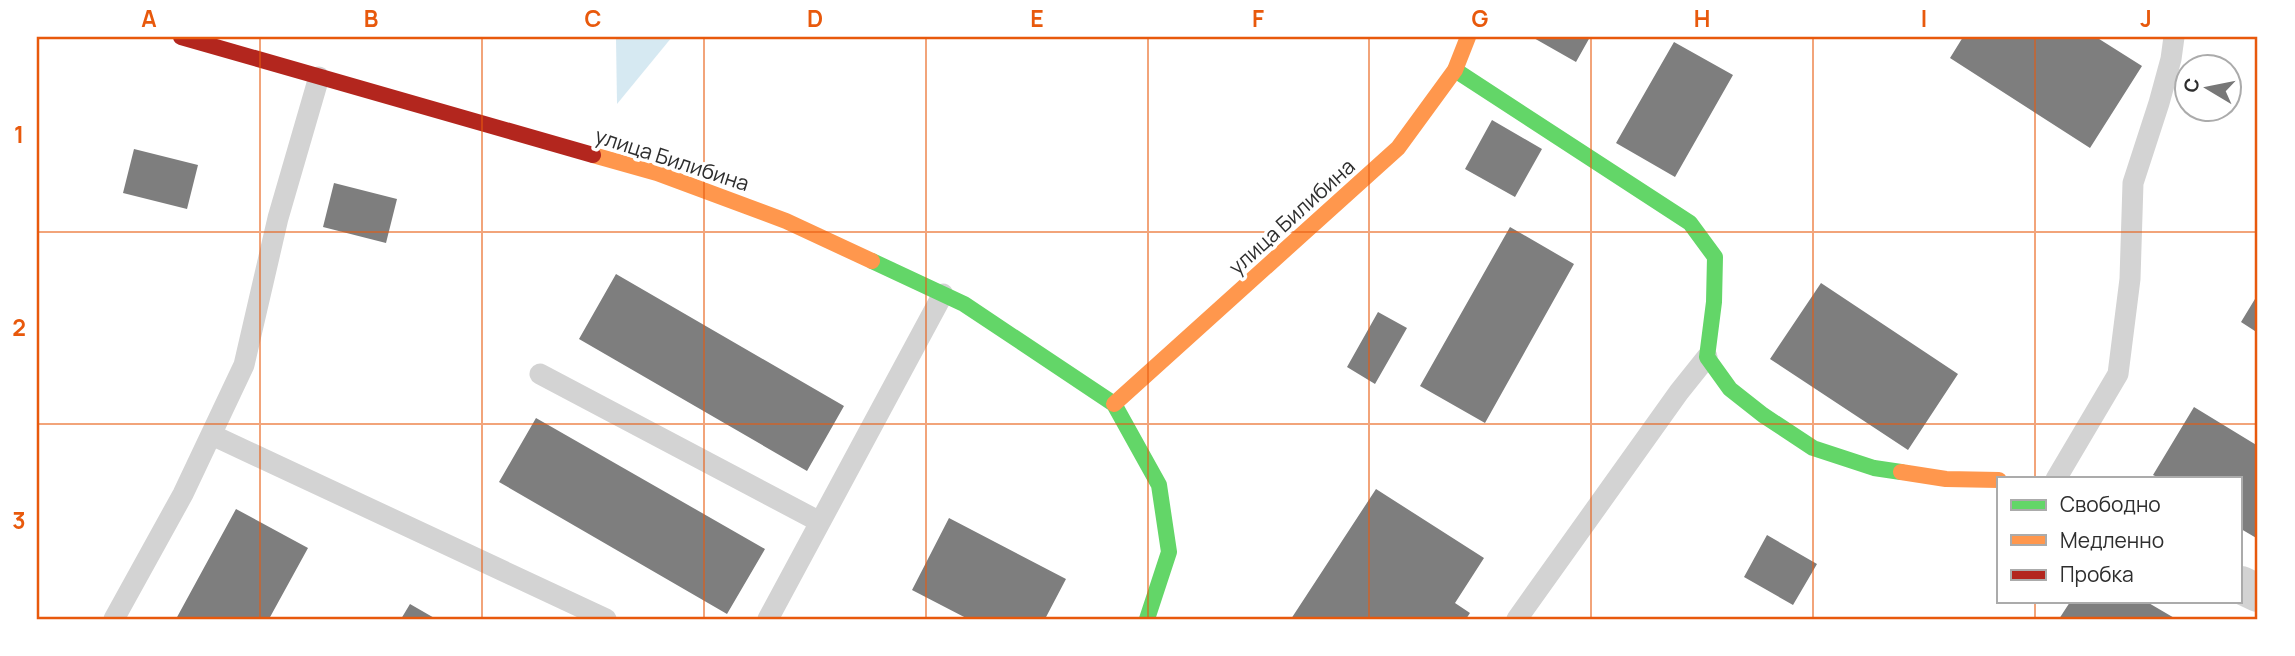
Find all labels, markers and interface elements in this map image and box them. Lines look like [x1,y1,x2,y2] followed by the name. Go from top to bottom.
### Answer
[141,2,157,34] text: A
[364,2,378,34] text: B
[585,2,602,34] text: C
[807,2,823,34] text: D
[1030,2,1044,34] text: E
[1252,2,1264,34] text: F
[1472,2,1489,34] text: G
[1694,2,1710,34] text: H
[1921,2,1927,34] text: I
[2140,2,2152,34] text: J
[2172,52,2242,122] north arrow
[2177,76,2205,94] text: С
[14,118,24,150] text: 1
[592,121,753,197] street label: улица Билибина
[1222,152,1360,280] street label: улица Билибина
[12,311,26,343] text: 2
[1997,477,2242,604] legend
[2060,490,2161,518] text: Свободно
[12,504,26,536] text: 3
[2060,526,2164,554] text: Медленно
[2060,560,2134,588] text: Пробка

